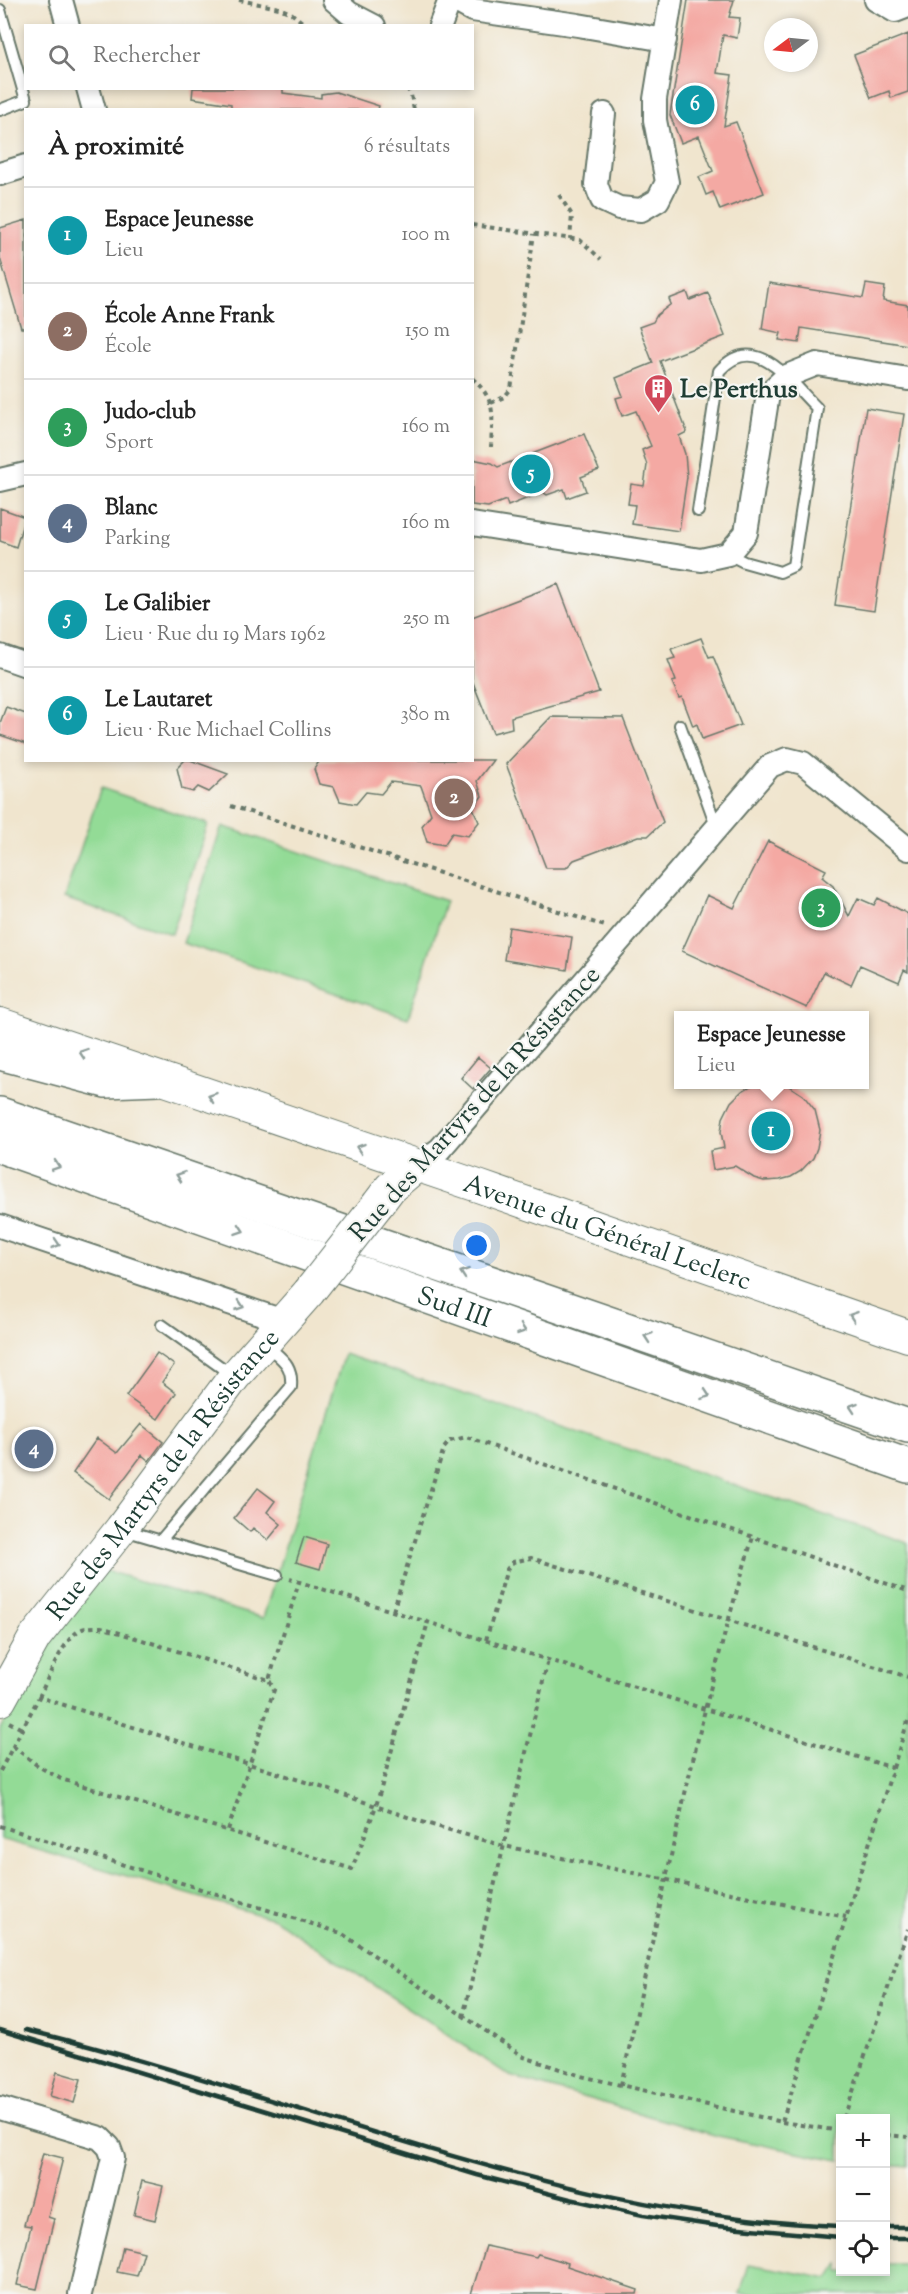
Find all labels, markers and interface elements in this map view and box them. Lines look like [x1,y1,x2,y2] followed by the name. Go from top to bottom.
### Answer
[764,18,818,72] north arrow
[24,24,474,90] search box
[45,41,78,74] icon: search
[93,41,200,73] text: Rechercher
[676,82,714,128] pin: 6
[48,129,184,166] text: À proximité
[364,133,450,162] text: 6 résultats
[105,205,254,237] text: Espace Jeunesse
[64,221,71,250] text: 1
[401,221,450,250] text: 100 m
[105,237,143,266] text: Lieu
[105,301,275,333] text: École Anne Frank
[63,317,72,346] text: 2
[405,317,450,346] text: 150 m
[105,333,152,362] text: École
[643,372,675,414] building icon: Le Perthus
[680,372,798,409] place label: Le Perthus
[105,397,196,429] text: Judo-club
[63,413,72,442] text: 3
[402,413,450,442] text: 160 m
[105,429,153,458] text: Sport
[512,452,550,496] pin: 5
[105,493,158,525] text: Blanc
[62,509,73,538] text: 4
[402,509,450,538] text: 160 m
[105,525,170,554] text: Parking
[105,589,210,621] text: Le Galibier
[64,605,71,634] text: 5
[402,605,450,634] text: 250 m
[105,621,326,650] text: Lieu · Rue du 19 Mars 1962
[105,685,212,717] text: Le Lautaret
[63,701,72,730] text: 6
[401,701,450,730] text: 380 m
[105,717,331,746] text: Lieu · Rue Michael Collins
[434,776,474,820] pin: 2
[802,886,840,930] pin: 3
[342,959,610,1251] street label: Rue des Martyrs de la Résistance
[674,1011,869,1089] popup
[697,1020,846,1052] text: Espace Jeunesse
[78,1047,89,1060] one-way arrow
[697,1052,736,1081] text: Lieu
[207,1092,218,1105] one-way arrow
[752,1108,790,1154] pin: 1
[355,1142,366,1155] one-way arrow
[50,1158,61,1171] one-way arrow
[458,1166,756,1301] street label: Avenue du Général Leclerc
[175,1170,186,1183] one-way arrow
[234,1223,244,1236] one-way arrow
[462,1231,491,1260] your location
[50,1237,61,1249] one-way arrow
[459,1268,470,1281] one-way arrow
[412,1278,496,1339] street label: Sud III
[234,1299,245,1312] one-way arrow
[848,1311,859,1324] one-way arrow
[39,1322,289,1629] street label: Rue des Martyrs de la Résistance
[517,1323,527,1336] one-way arrow
[644,1331,654,1344] one-way arrow
[700,1388,711,1401] one-way arrow
[848,1402,859,1414] one-way arrow
[15,1426,54,1472] pin: 4
[836,2114,890,2276] map controls
[836,2114,890,2168] button: +
[836,2168,890,2222] button: −
[836,2222,890,2276] button: locate

